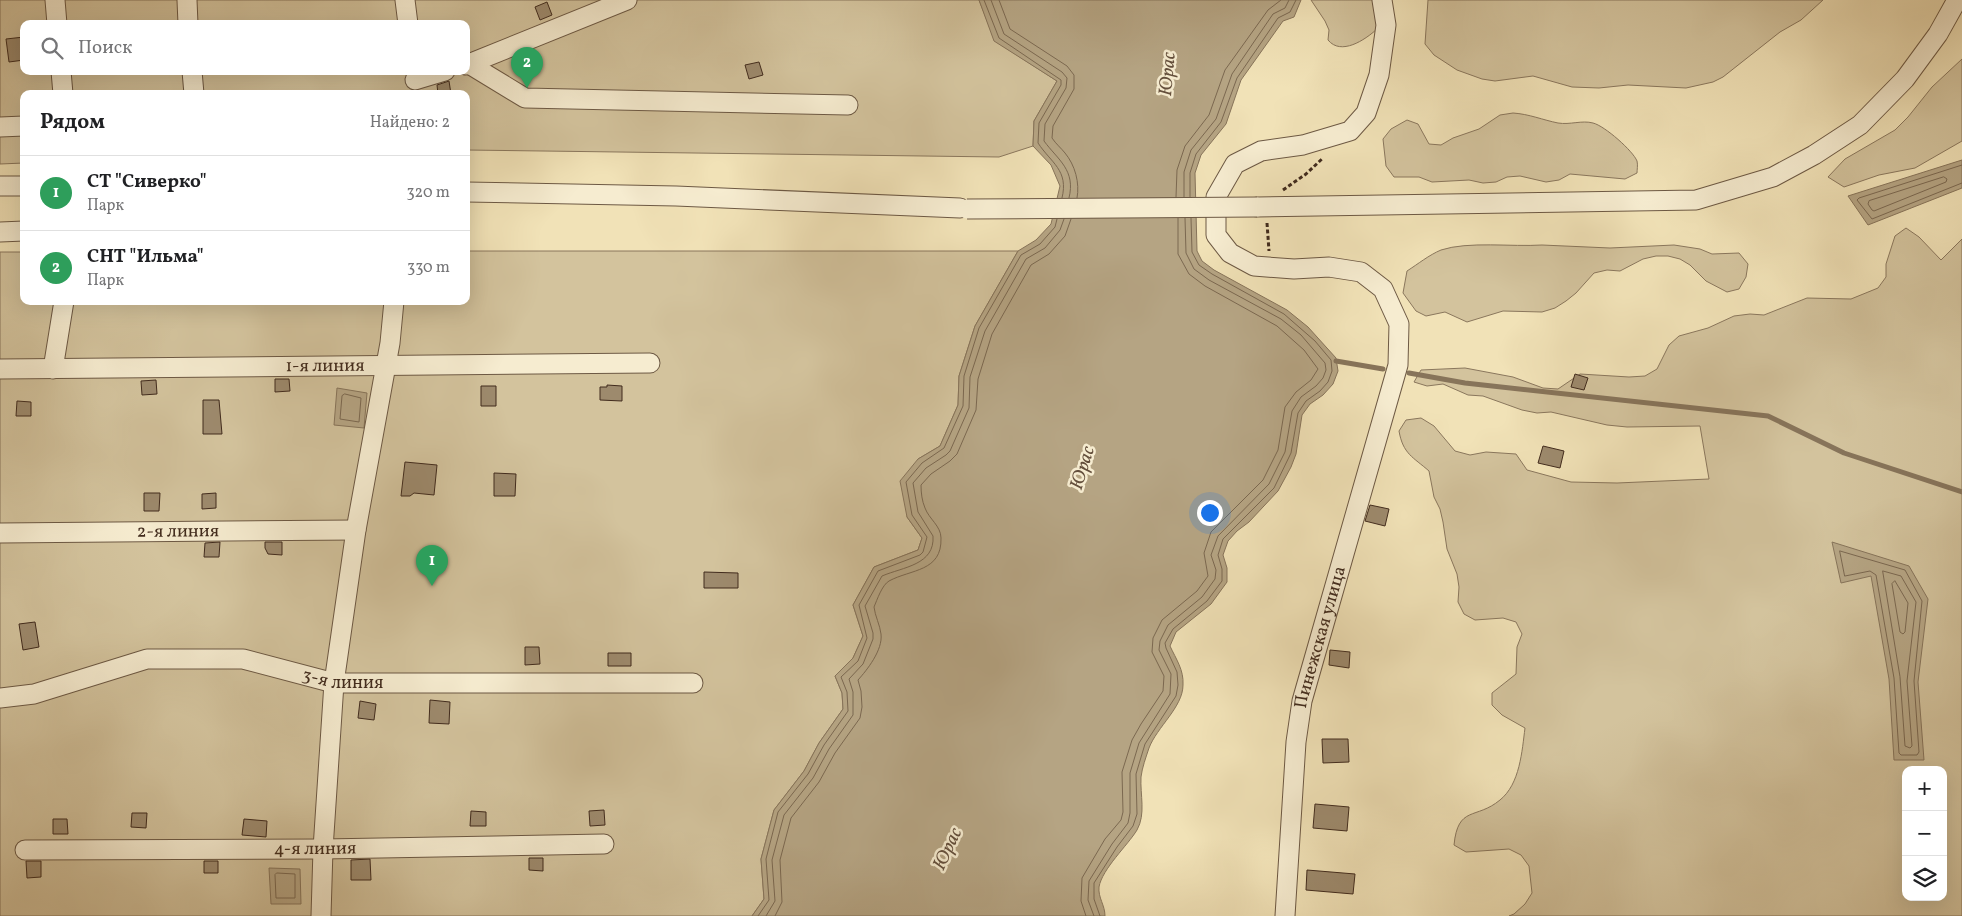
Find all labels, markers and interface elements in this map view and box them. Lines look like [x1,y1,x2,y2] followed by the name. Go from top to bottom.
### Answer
[20,20,470,75] search box
[38,34,66,62] icon: search
[78,35,132,61] text: Поиск
[511,47,543,88] pin: 2
[1153,51,1183,97] water label: Юрас
[40,108,105,137] text: Рядом
[370,112,450,134] text: Найдено: 2
[87,169,207,195] text: СТ "Сиверко"
[53,182,59,204] text: 1
[406,182,450,204] text: 320 m
[87,195,124,217] text: Парк
[87,244,204,270] text: СНТ "Ильма"
[52,257,60,279] text: 2
[407,257,450,279] text: 330 m
[87,270,124,292] text: Парк
[285,353,365,379] street label: 1-я линия
[1064,443,1102,493] water label: Юрас
[1197,500,1223,526] your location
[137,519,219,544] street label: 2-я линия
[416,545,448,586] pin: 1
[1289,563,1352,710] street label: Пинежская улица
[299,663,383,696] street label: 3-я линия
[1902,766,1947,901] map controls
[1902,766,1947,811] button: +
[1902,811,1947,856] button: −
[927,823,969,874] water label: Юрас
[274,836,357,862] street label: 4-я линия
[1902,856,1947,901] button: layers

